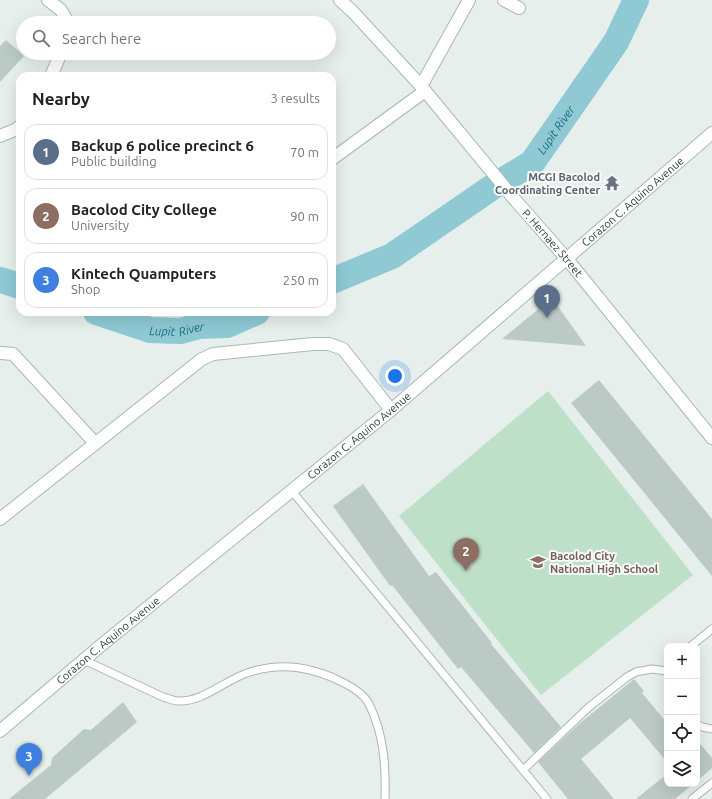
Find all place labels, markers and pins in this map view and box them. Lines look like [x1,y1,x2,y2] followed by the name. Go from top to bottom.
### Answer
[495,171,600,196] place label: MCGI Bacolod Coordinating Center
[603,174,621,192] temple icon: MCGI Bacolod Coordinating Center
[534,285,560,318] pin: 1
[453,538,479,571] pin: 2
[550,550,659,575] place label: Bacolod City National High School
[529,553,547,571] school or university icon: Bacolod City National High School
[16,743,42,776] pin: 3

